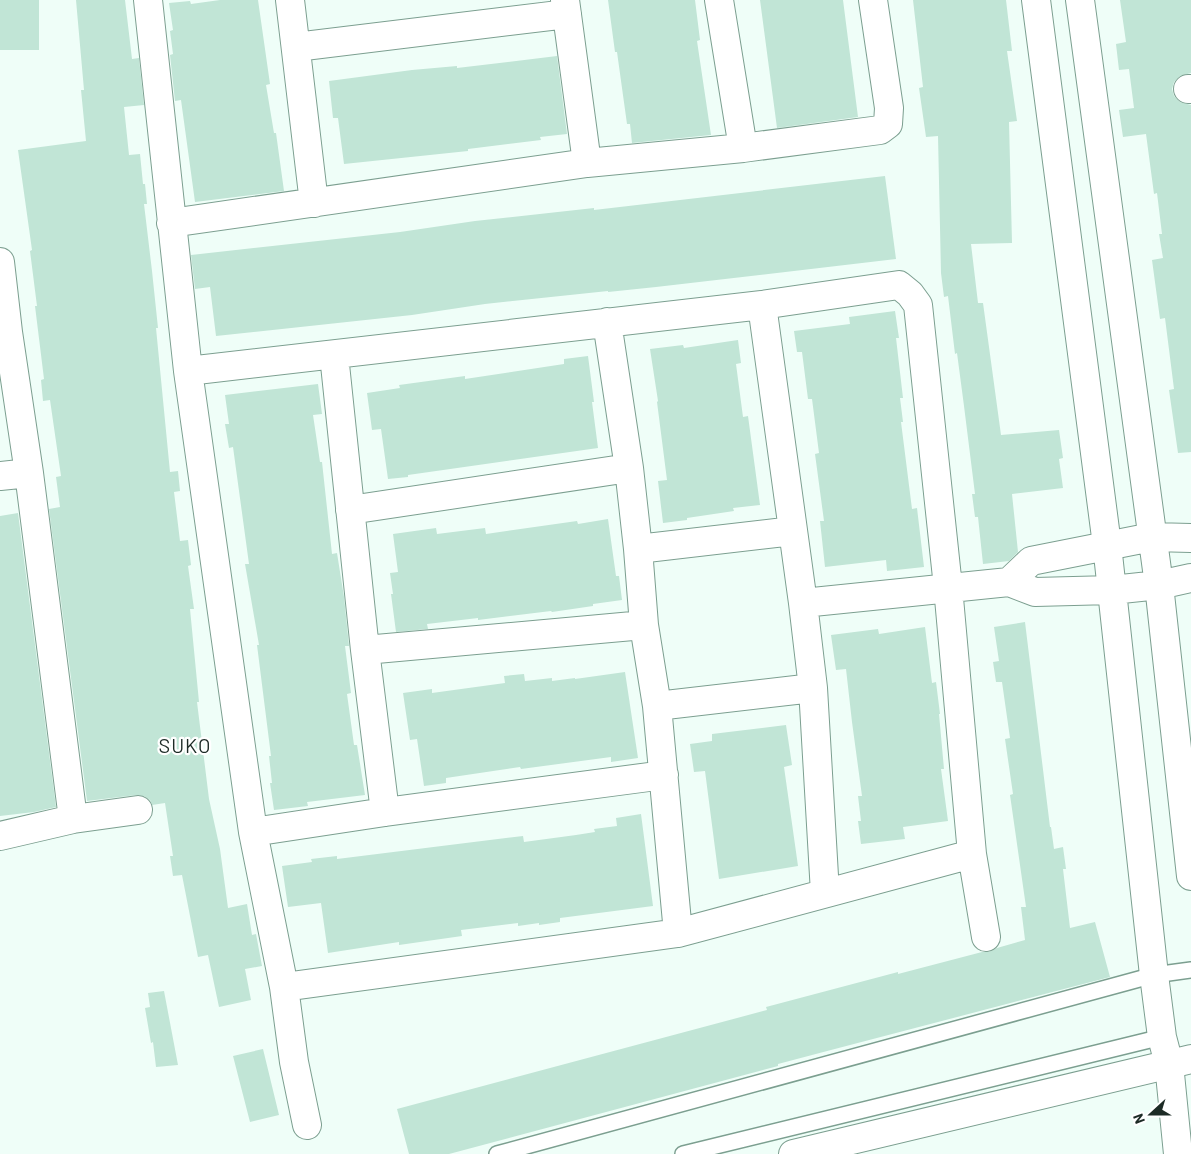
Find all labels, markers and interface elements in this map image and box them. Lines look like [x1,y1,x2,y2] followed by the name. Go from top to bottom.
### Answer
[158,733,212,757] district label: SUKO
[1126,1089,1176,1139] north arrow
[1129,1111,1148,1126] text: N

